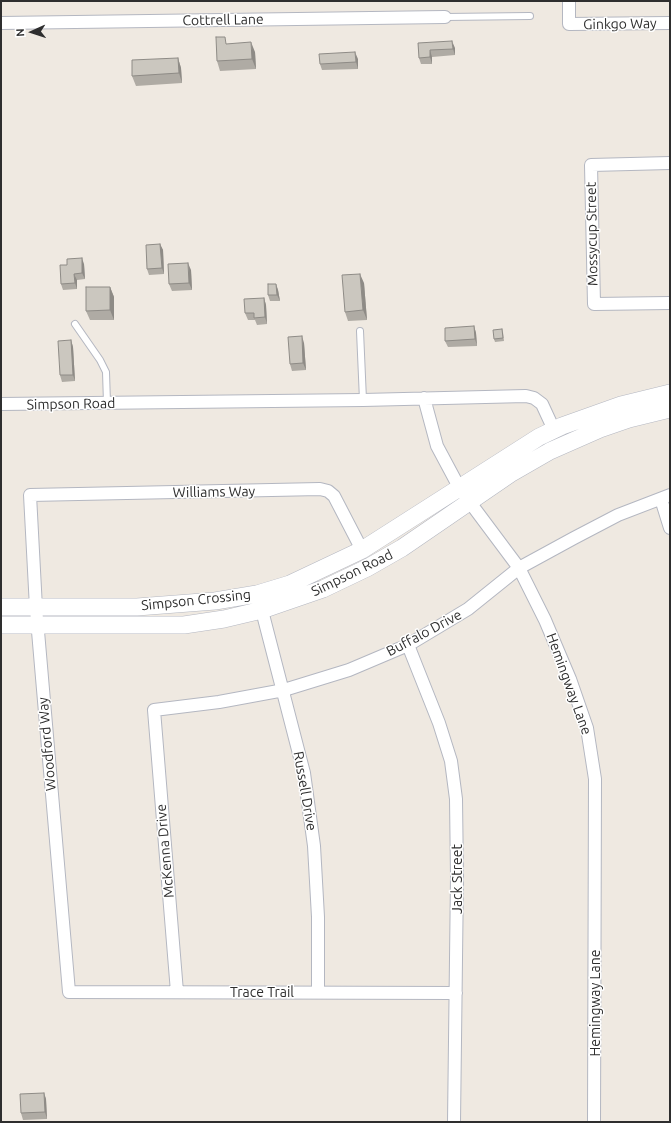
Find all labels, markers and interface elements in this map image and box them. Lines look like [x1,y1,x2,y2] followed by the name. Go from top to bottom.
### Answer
[182,11,264,29] street label: Cottrell Lane
[12,12,52,52] north arrow
[583,15,657,33] street label: Ginkgo Way
[14,28,26,37] text: N
[583,182,601,286] street label: Mossycup Street
[26,395,116,413] street label: Simpson Road
[173,483,255,501] street label: Williams Way
[308,546,396,600] street label: Simpson Road
[140,586,252,614] street label: Simpson Crossing
[383,606,465,660] street label: Buffalo Drive
[543,631,595,737] street label: Hemingway Lane
[35,696,59,792] street label: Woodford Way
[290,750,320,832] street label: Russell Drive
[153,803,177,899] street label: McKenna Drive
[449,844,465,914] street label: Jack Street
[587,949,603,1057] street label: Hemingway Lane
[230,984,294,1000] street label: Trace Trail

